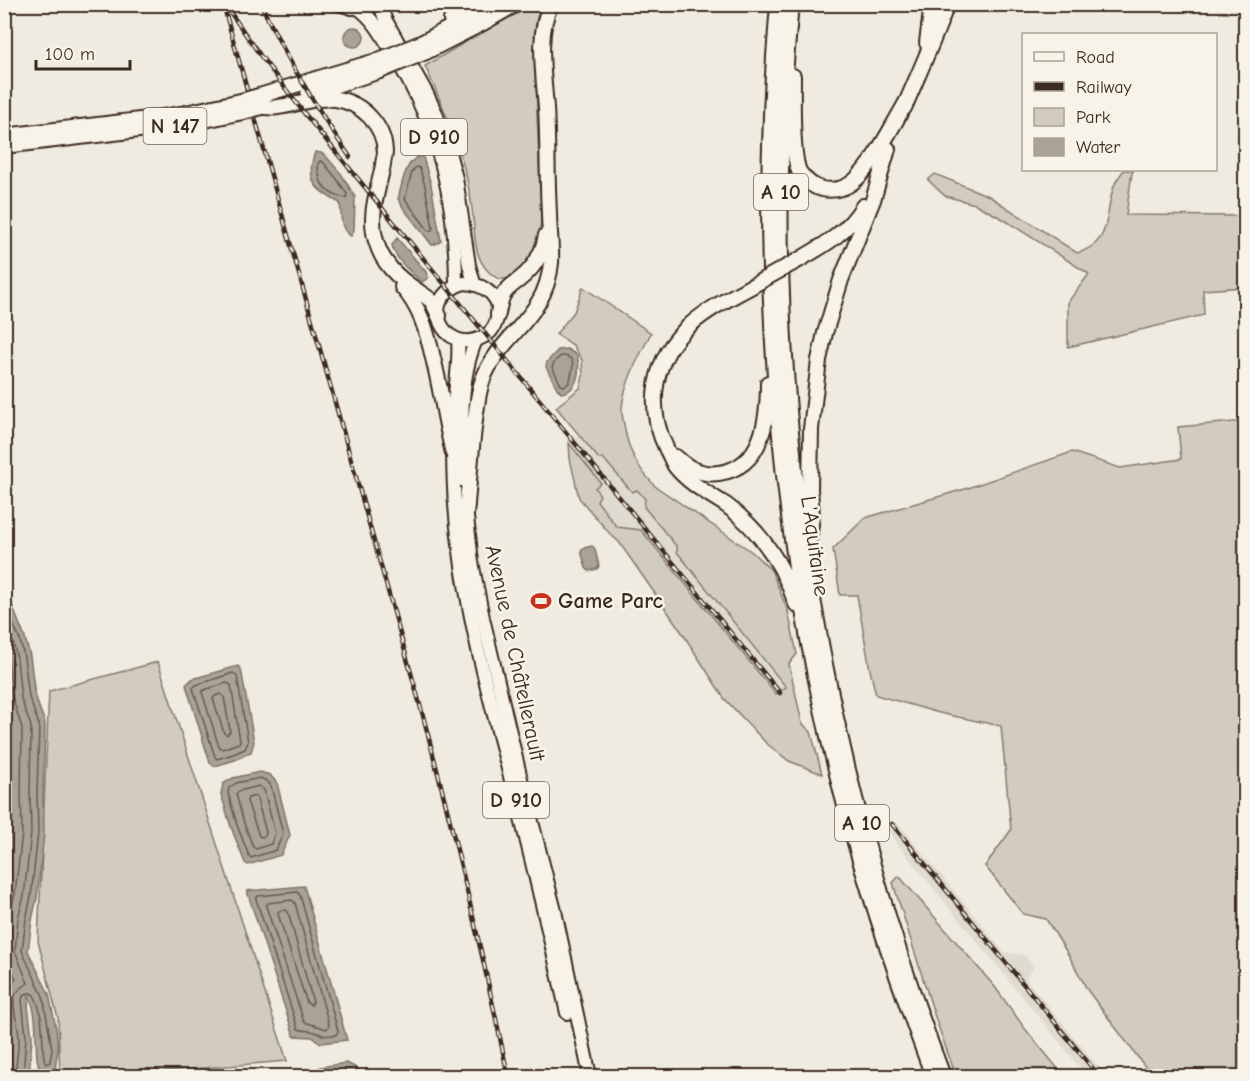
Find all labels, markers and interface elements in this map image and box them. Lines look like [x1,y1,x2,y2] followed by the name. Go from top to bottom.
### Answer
[36,33,130,71] scale bar
[1022,33,1217,171] legend
[45,44,95,65] text: 100 m
[1076,47,1115,68] text: Road
[1076,77,1133,98] text: Railway
[1076,107,1111,128] text: Park
[144,108,207,144] road number: N 147
[401,119,467,155] road number: D 910
[1076,137,1121,158] text: Water
[754,174,808,210] road number: A 10
[795,494,835,598] street label: L'Aquitaine
[479,543,551,764] street label: Avenue de Châtellerault
[558,588,663,614] place label: Game Parc
[529,589,553,613] sports icon: Game Parc
[483,782,549,818] road number: D 910
[835,805,889,841] road number: A 10

